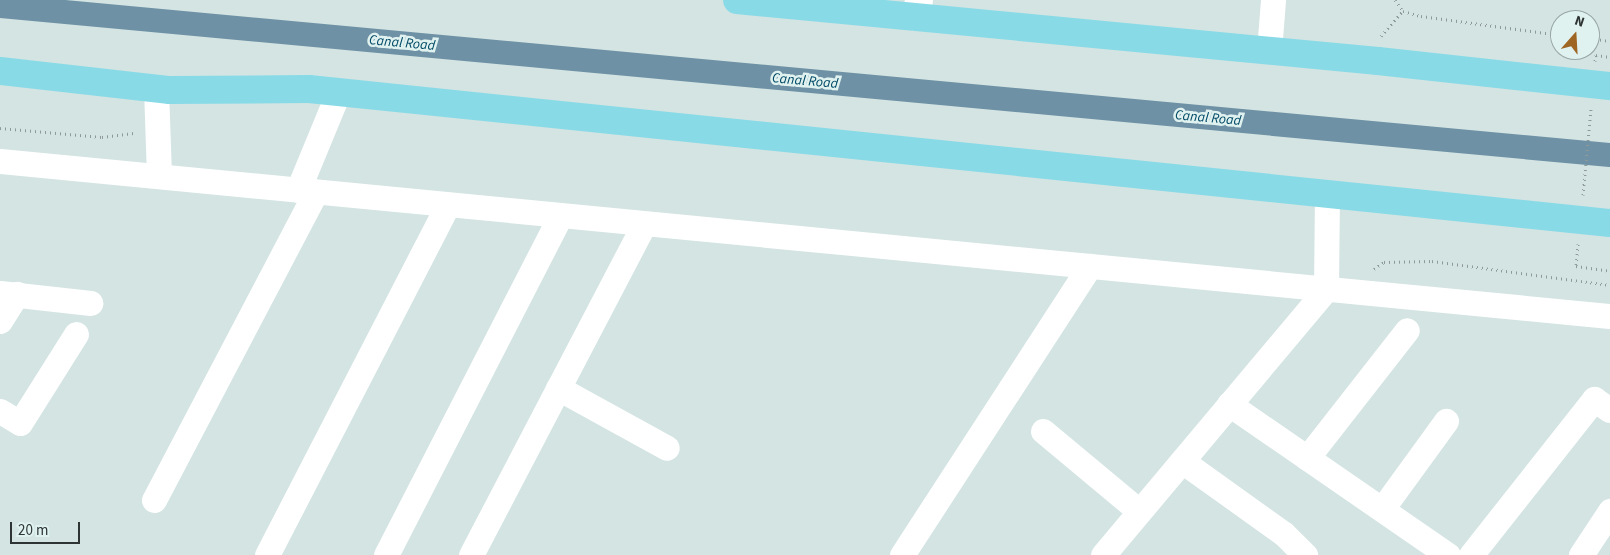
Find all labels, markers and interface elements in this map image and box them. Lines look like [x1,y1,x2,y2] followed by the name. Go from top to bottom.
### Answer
[1550,10,1600,60] north arrow
[1572,11,1587,33] text: N
[368,32,436,54] water label: Canal Road
[771,70,839,92] water label: Canal Road
[1174,107,1242,129] water label: Canal Road
[12,512,82,544] scale bar
[18,520,48,541] text: 20 m

